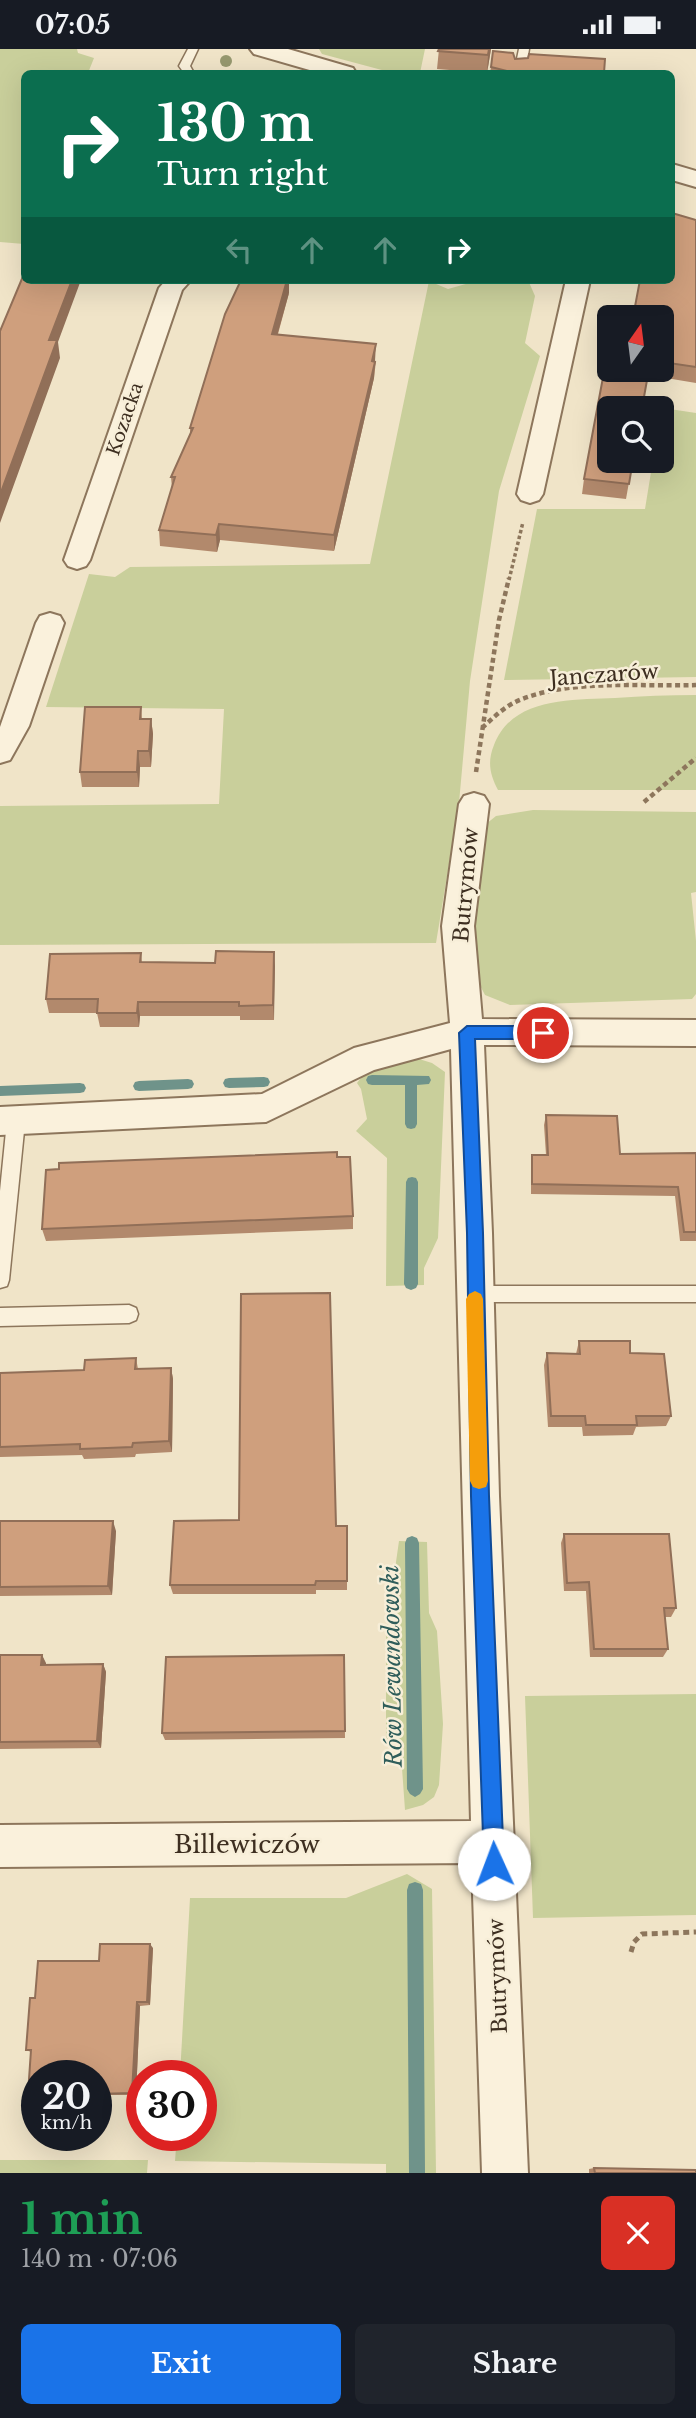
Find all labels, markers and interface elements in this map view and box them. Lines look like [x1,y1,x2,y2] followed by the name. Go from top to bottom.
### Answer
[35,9,111,41] text: 07:05
[157,93,314,154] text: 130 m
[42,98,133,189] icon: right
[157,154,328,194] text: Turn right
[220,231,258,269] icon: left
[293,231,331,269] icon: ahead
[366,231,404,269] icon: ahead
[439,231,477,269] icon: right
[597,305,674,381] north arrow
[597,305,674,473] map controls
[102,380,148,458] street label: Kozacka
[597,396,674,473] button: search
[546,658,660,692] street label: Janczarów
[448,826,484,944] street label: Butrymów
[513,1003,573,1063] pin
[524,1014,562,1052] icon: arrive
[376,1565,408,1768] water label: Rów Lewandowski
[457,1827,531,1901] position arrow
[174,1830,321,1859] street label: Billewiczów
[483,1918,513,2034] street label: Butrymów
[126,2060,217,2151] speed limit sign: 30
[42,2075,91,2118] text: 20
[41,2112,92,2134] text: km/h
[21,2193,143,2245] text: 1 min
[601,2196,675,2270] button: close
[21,2245,178,2273] text: 140 m · 07:06
[21,2324,341,2404] button: Exit
[355,2324,675,2404] button: Share

